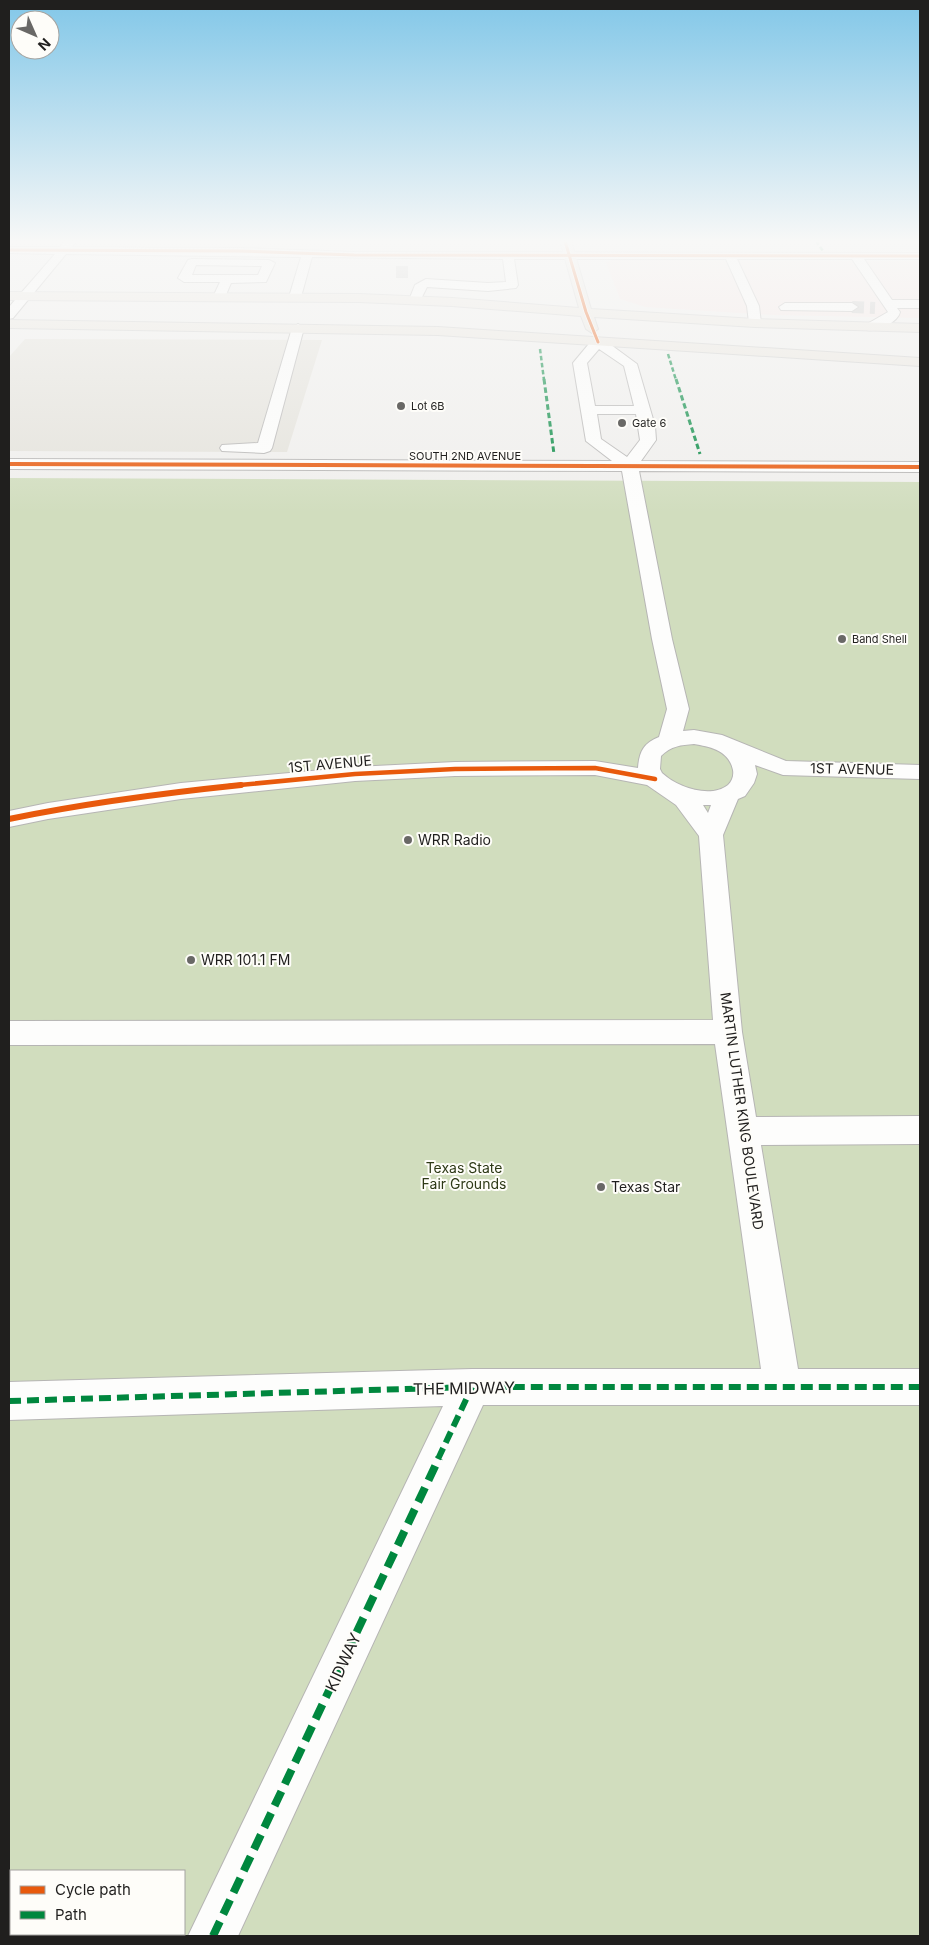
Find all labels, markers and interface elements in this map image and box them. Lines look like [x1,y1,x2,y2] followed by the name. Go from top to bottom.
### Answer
[10,10,60,60] north arrow
[35,35,54,54] text: N
[411,399,445,413] place label: Lot 6B
[395,400,407,412] marker: Lot 6B
[632,416,666,430] place label: Gate 6
[616,417,628,429] marker: Gate 6
[409,449,521,463] street label: SOUTH 2ND AVENUE
[852,632,907,646] place label: Band Shell
[836,633,848,645] marker: Band Shell
[287,751,372,776] street label: 1ST AVENUE
[810,759,894,778] street label: 1ST AVENUE
[418,831,491,848] place label: WRR Radio
[402,834,414,846] marker: WRR Radio
[201,951,290,968] place label: WRR 101.1 FM
[185,954,197,966] marker: WRR 101.1 FM
[717,991,768,1231] street label: MARTIN LUTHER KING BOULEVARD
[422,1159,506,1192] park label: Texas State Fair Grounds
[611,1178,680,1195] place label: Texas Star
[595,1181,607,1193] marker: Texas Star
[413,1377,515,1399] street label: THE MIDWAY
[321,1629,365,1694] street label: KIDWAY
[10,1870,185,1935] legend
[55,1880,131,1899] text: Cycle path
[55,1905,87,1924] text: Path

